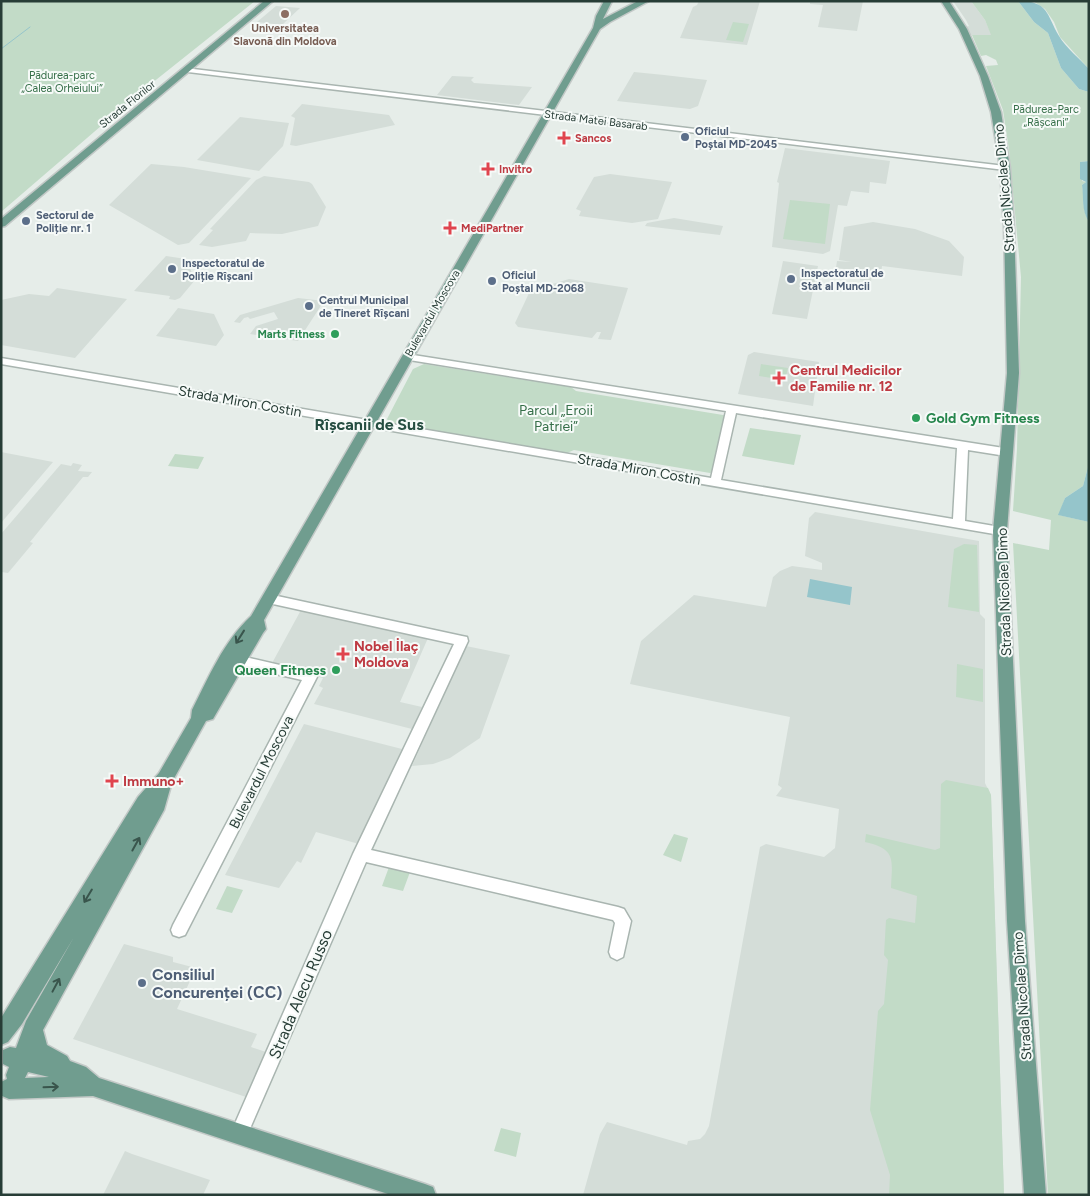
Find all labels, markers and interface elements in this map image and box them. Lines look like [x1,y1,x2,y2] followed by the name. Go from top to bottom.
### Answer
[279,8,291,20] marker: Universitatea Slavonă din Moldova
[233,22,337,48] place label: Universitatea Slavonă din Moldova
[21,69,103,95] park label: Pădurea-parc „Calea Orheiului”
[97,78,158,131] street label: Strada Florilor
[1013,103,1079,129] park label: Pădurea-Parc „Râșcani”
[543,108,648,133] street label: Strada Matei Basarab
[990,123,1019,253] street label: Strada Nicolae Dimo
[695,125,777,151] place label: Oficiul Poștal MD-2045
[557,131,571,145] marker: Sancos
[679,131,691,143] marker: Oficiul Poștal MD-2045
[575,132,611,145] place label: Sancos
[481,162,495,176] marker: Invitro
[499,163,533,176] place label: Invitro
[36,209,94,235] place label: Sectorul de Poliție nr. 1
[20,215,32,227] marker: Sectorul de Poliție nr. 1
[443,221,457,235] marker: MediPartner
[461,222,524,235] place label: MediPartner
[182,257,265,283] place label: Inspectoratul de Poliție Rîșcani
[166,263,178,275] marker: Inspectoratul de Poliție Rîșcani
[801,267,884,293] place label: Inspectoratul de Stat al Muncii
[402,268,463,359] street label: Bulevardul Moscova
[502,269,584,295] place label: Oficiul Poștal MD-2068
[785,273,797,285] marker: Inspectoratul de Stat al Muncii
[486,275,498,287] marker: Oficiul Poștal MD-2068
[319,294,410,320] place label: Centrul Municipal de Tineret Rîșcani
[303,300,315,312] marker: Centrul Municipal de Tineret Rîșcani
[257,328,325,341] place label: Marts Fitness
[329,328,341,340] marker: Marts Fitness
[790,362,902,395] place label: Centrul Medicilor de Familie nr. 12
[772,371,786,385] marker: Centrul Medicilor de Familie nr. 12
[177,382,303,421] street label: Strada Miron Costin
[519,402,593,435] park label: Parcul „Eroii Patriei”
[926,410,1040,427] place label: Gold Gym Fitness
[910,412,922,424] marker: Gold Gym Fitness
[314,415,424,434] district label: Rîșcanii de Sus
[576,450,702,489] street label: Strada Miron Costin
[994,527,1015,657] street label: Strada Nicolae Dimo
[235,630,245,644] one-way arrow
[354,638,419,671] place label: Nobel İlaç Moldova
[336,647,350,661] marker: Nobel İlaç Moldova
[234,662,326,679] place label: Queen Fitness
[330,664,342,676] marker: Queen Fitness
[226,713,297,832] street label: Bulevardul Moscova
[123,773,184,790] place label: Immuno+
[105,774,119,788] marker: Immuno+
[132,837,141,852] one-way arrow
[82,888,92,902] one-way arrow
[265,927,336,1062] street label: Strada Alecu Russo
[1010,931,1035,1061] street label: Strada Nicolae Dimo
[152,965,282,1002] place label: Consiliul Concurenței (СС)
[136,977,148,989] marker: Consiliul Concurenței (СС)
[51,978,61,993] one-way arrow
[43,1083,59,1092] one-way arrow

